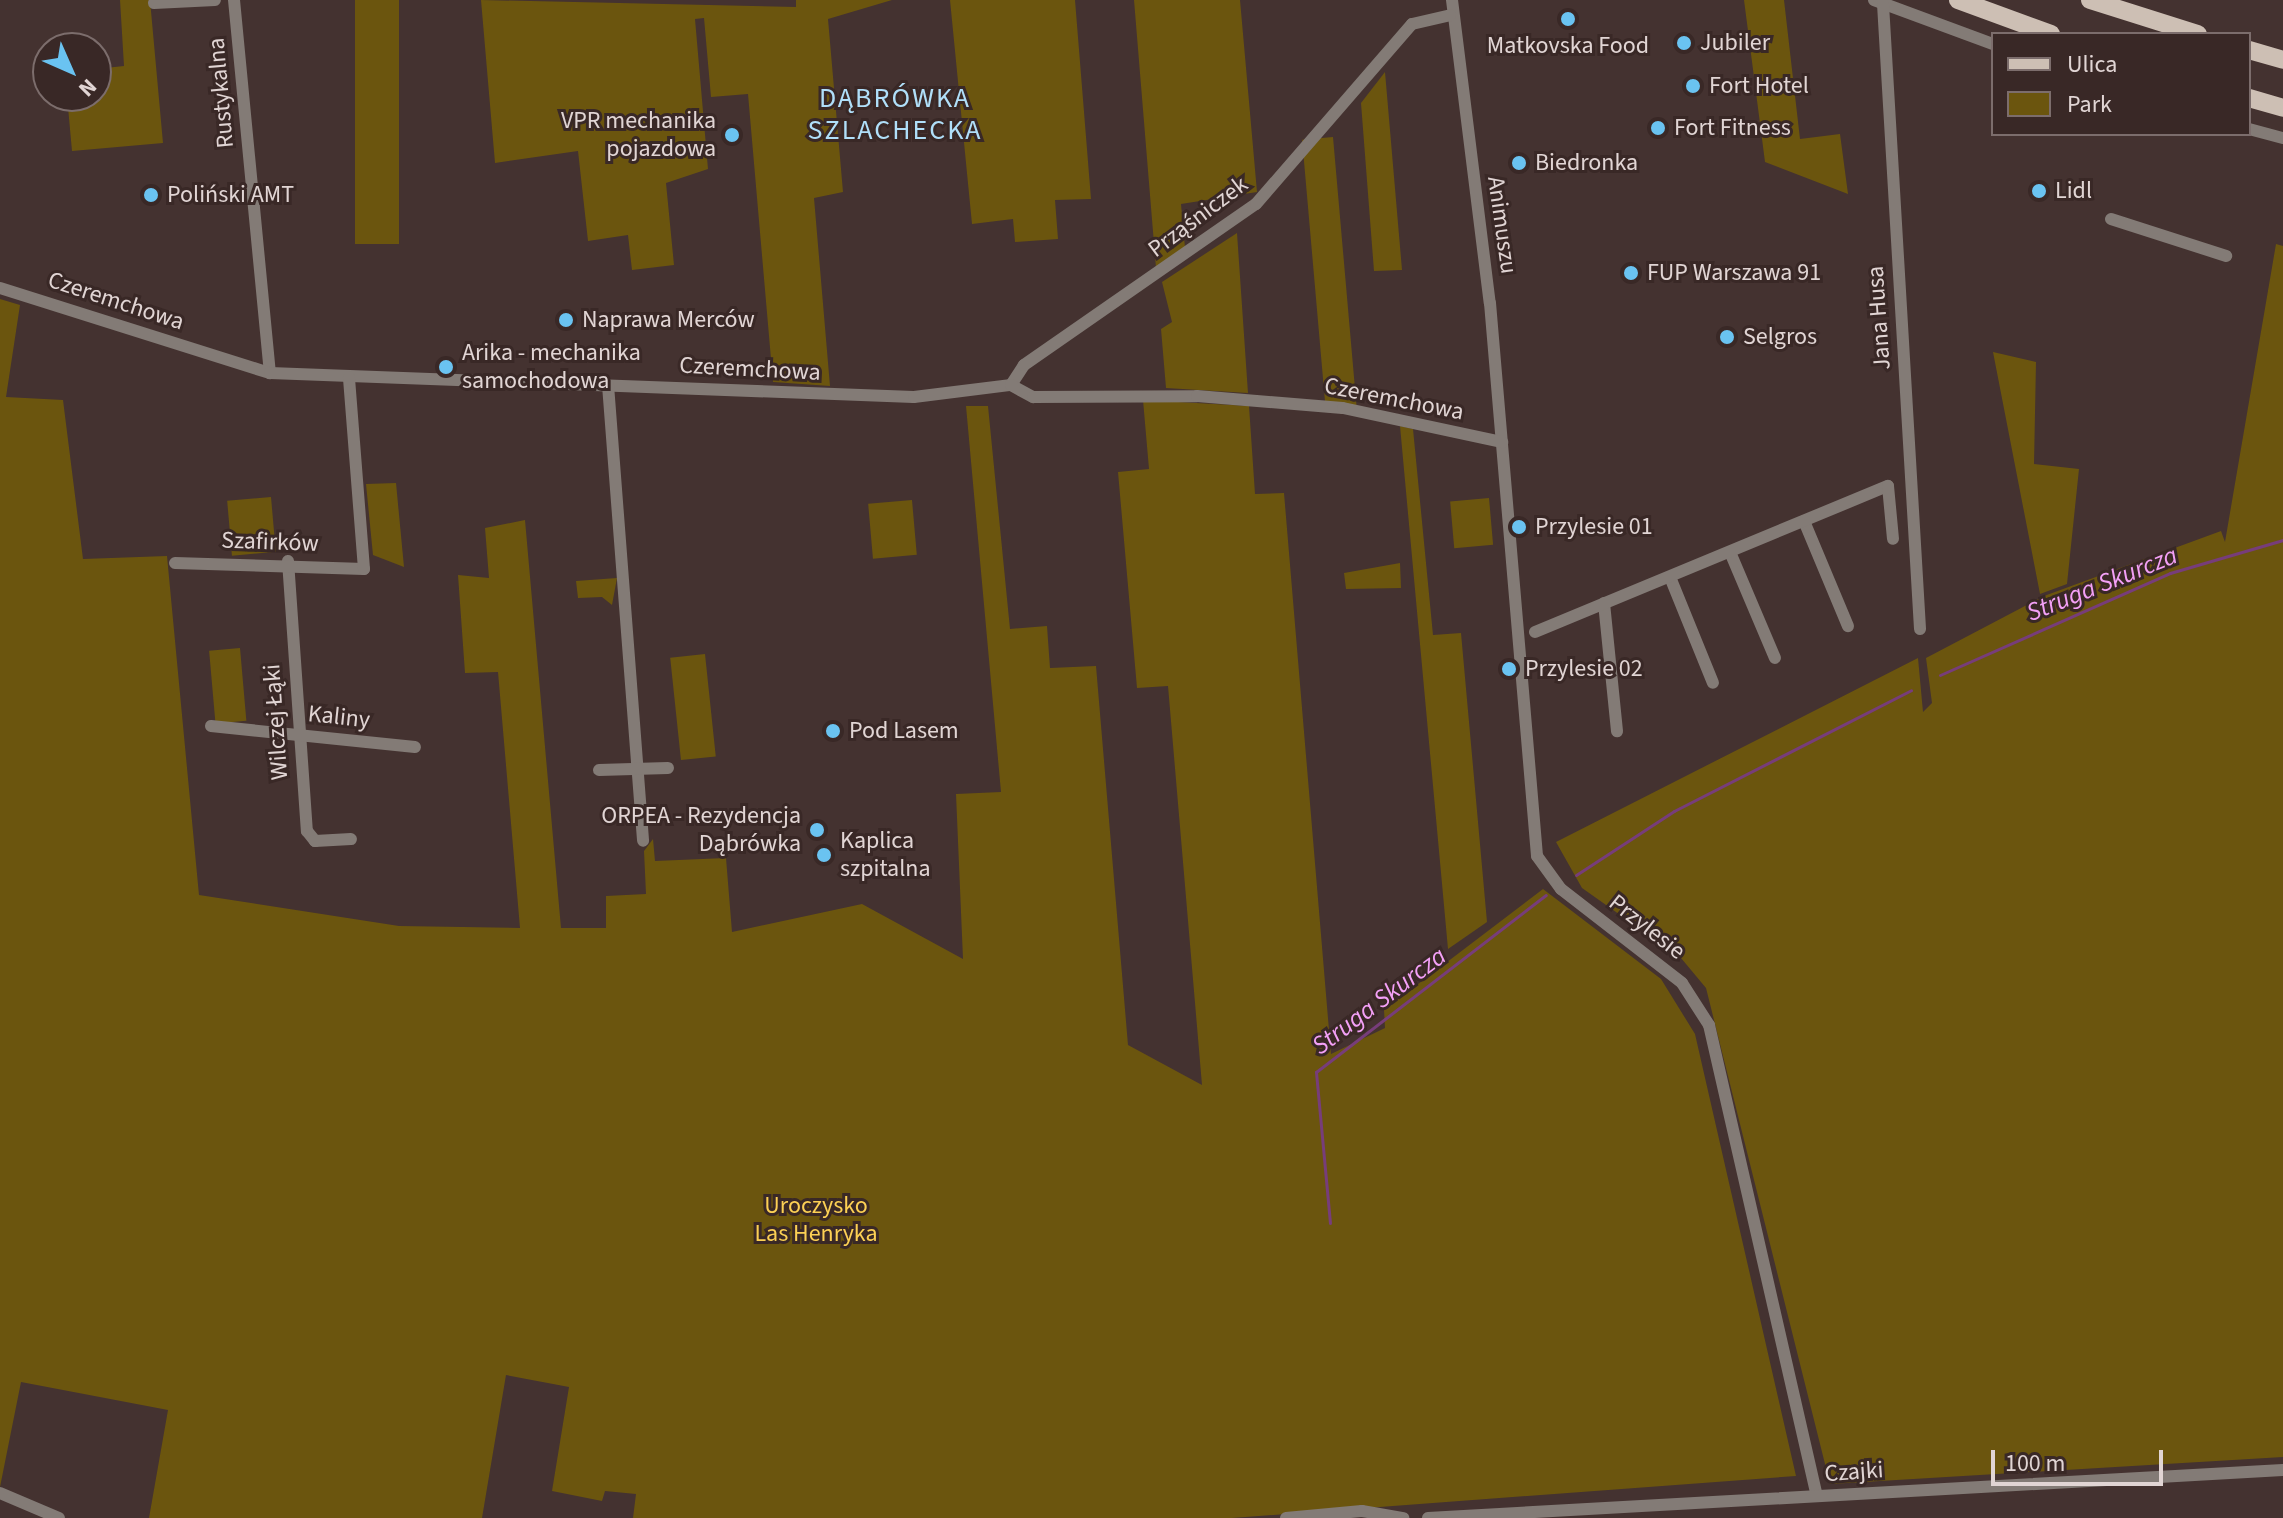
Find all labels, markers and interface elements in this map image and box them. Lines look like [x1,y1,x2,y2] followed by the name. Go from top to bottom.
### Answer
[1559,10,1577,28] marker: Matkovska Food
[1700,29,1770,57] place label: Jubiler
[32,32,112,112] north arrow
[1487,32,1649,60] place label: Matkovska Food
[1991,32,2251,136] legend
[1675,34,1693,52] marker: Jubiler
[202,37,240,149] street label: Rustykalna
[2067,47,2117,82] text: Ulica
[71,71,104,104] text: N
[1709,72,1809,100] place label: Fort Hotel
[1684,77,1702,95] marker: Fort Hotel
[808,81,982,147] district label: DĄBRÓWKA SZLACHECKA
[2067,87,2112,122] text: Park
[561,107,716,163] place label: VPR mechanika pojazdowa
[1674,114,1791,142] place label: Fort Fitness
[1649,119,1667,137] marker: Fort Fitness
[723,126,741,144] marker: VPR mechanika pojazdowa
[1535,149,1638,177] place label: Biedronka
[1510,154,1528,172] marker: Biedronka
[1142,170,1254,264] street label: Prząśniczek
[1481,174,1523,276] street label: Animuszu
[2055,177,2092,205] place label: Lidl
[167,181,294,209] place label: Poliński AMT
[2030,182,2048,200] marker: Lidl
[142,186,160,204] marker: Poliński AMT
[1647,259,1821,287] place label: FUP Warszawa 91
[1622,264,1640,282] marker: FUP Warszawa 91
[44,265,188,337] street label: Czeremchowa
[1861,265,1897,371] street label: Jana Husa
[582,306,755,334] place label: Naprawa Merców
[557,311,575,329] marker: Naprawa Merców
[1743,323,1817,351] place label: Selgros
[1718,328,1736,346] marker: Selgros
[462,339,641,395] place label: Arika - mechanika samochodowa
[679,351,821,387] street label: Czeremchowa
[437,358,455,376] marker: Arika - mechanika samochodowa
[1322,371,1466,427] street label: Czeremchowa
[1535,513,1653,541] place label: Przylesie 01
[1510,518,1528,536] marker: Przylesie 01
[221,526,319,558] street label: Szafirków
[2022,540,2182,628] water label: Struga Skurcza
[1525,655,1643,683] place label: Przylesie 02
[1500,660,1518,678] marker: Przylesie 02
[258,663,294,781] street label: Wilczej Łąki
[306,699,372,735] street label: Kaliny
[849,717,959,745] place label: Pod Lasem
[824,722,842,740] marker: Pod Lasem
[601,802,801,858] place label: ORPEA - Rezydencja Dąbrówka
[808,821,826,839] marker: ORPEA - Rezydencja Dąbrówka
[840,827,931,883] place label: Kaplica szpitalna
[815,846,833,864] marker: Kaplica szpitalna
[1603,888,1691,966] street label: Przylesie
[1306,940,1452,1062] water label: Struga Skurcza
[754,1192,878,1248] park label: Uroczysko Las Henryka
[1995,1434,2167,1484] scale bar
[2005,1446,2065,1481] text: 100 m
[1823,1456,1885,1488] street label: Czajki

